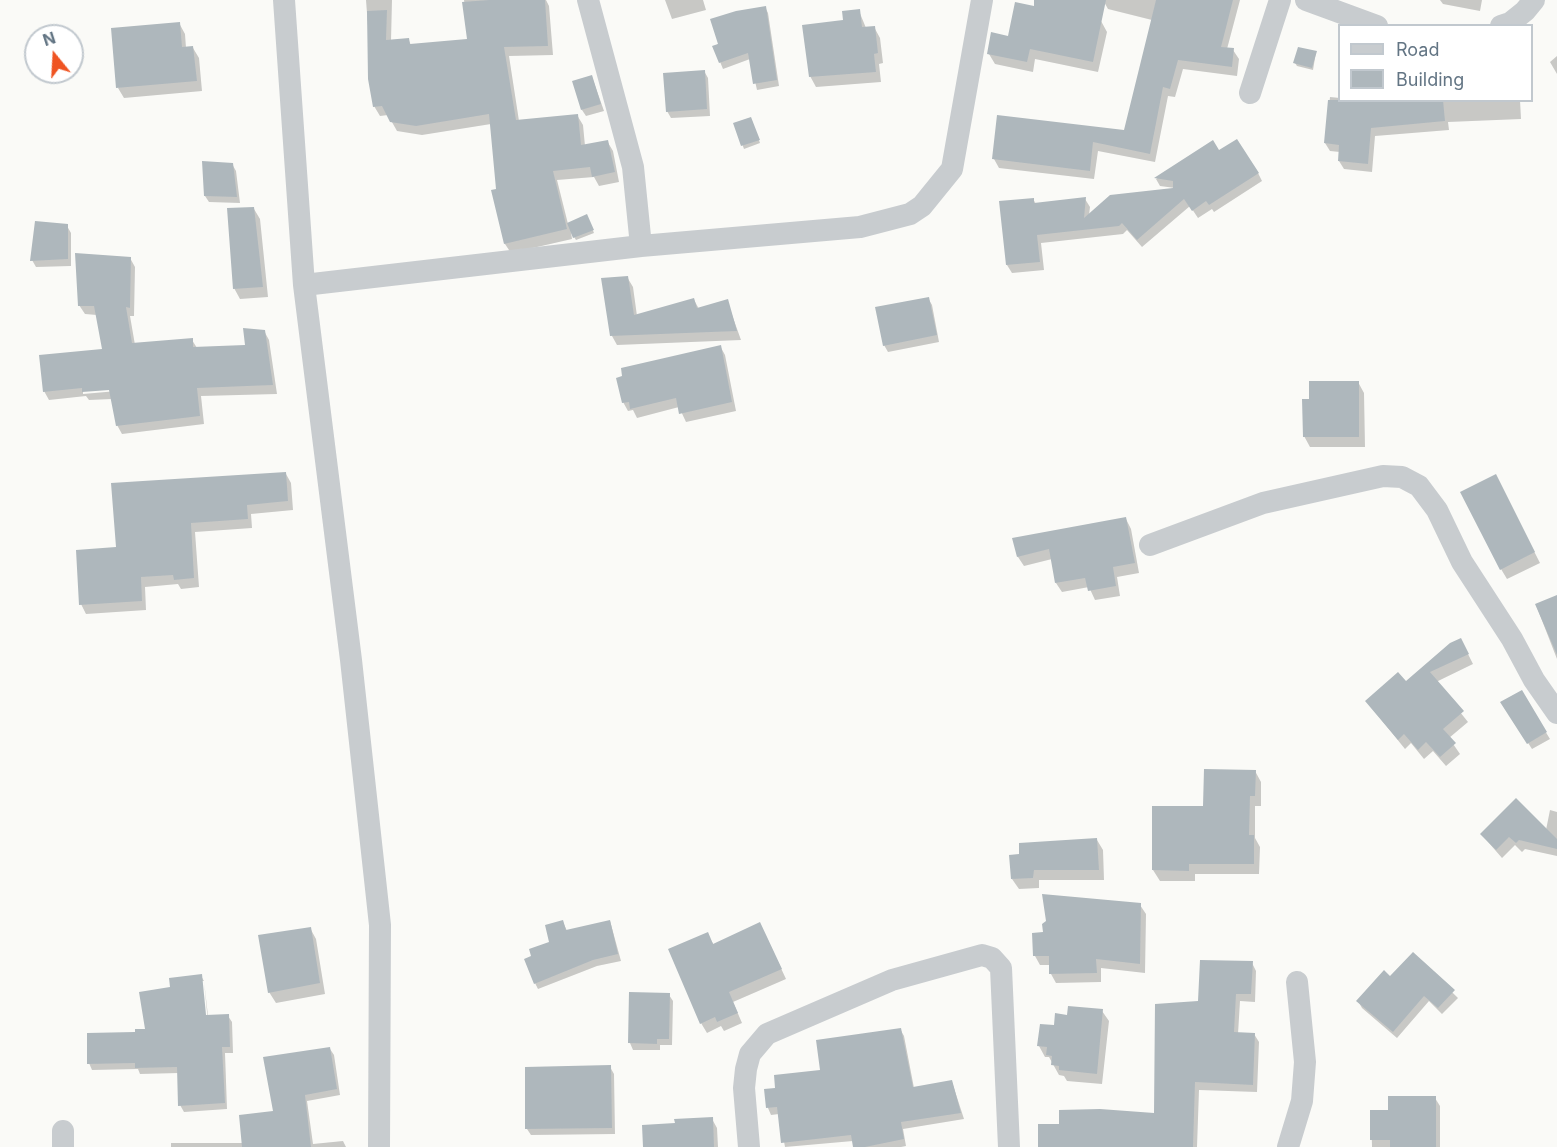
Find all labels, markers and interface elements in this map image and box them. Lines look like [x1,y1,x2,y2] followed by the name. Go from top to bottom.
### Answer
[24,24,84,84] north arrow
[1338,24,1533,102] legend
[40,27,58,50] text: N
[1396,39,1439,60] text: Road
[1396,69,1464,90] text: Building

